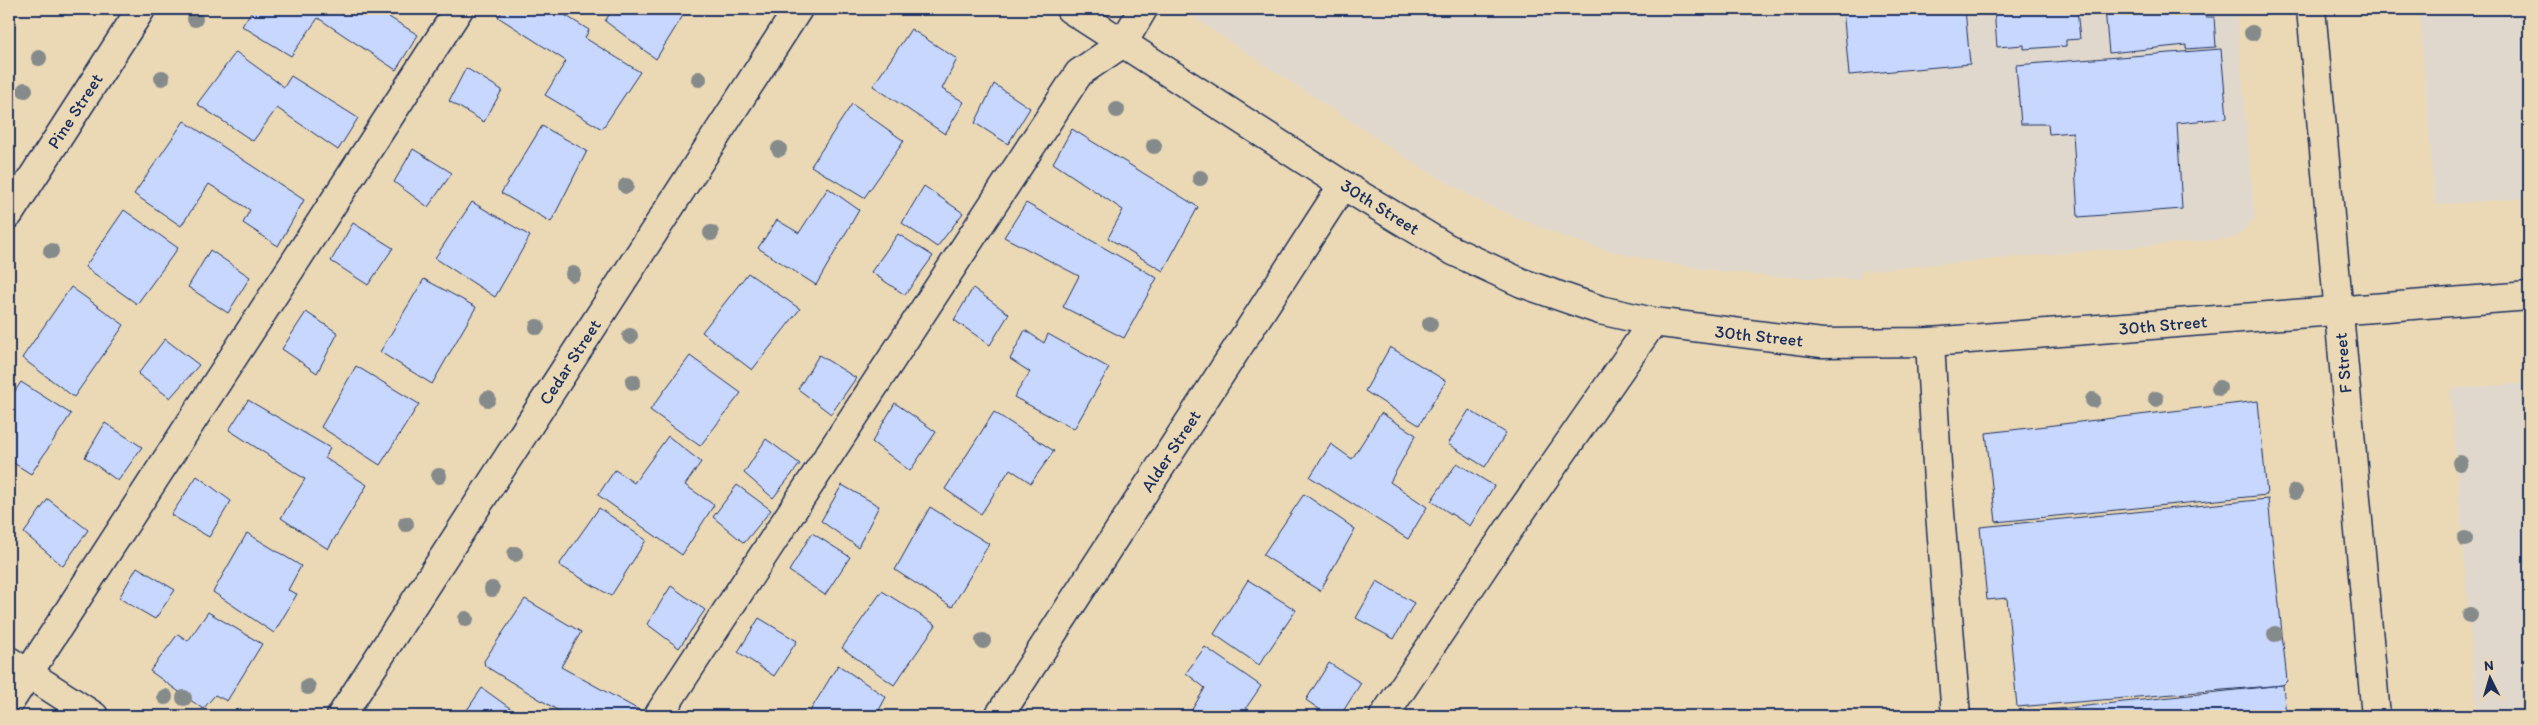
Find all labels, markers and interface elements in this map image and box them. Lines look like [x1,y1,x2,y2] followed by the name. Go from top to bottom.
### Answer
[42,69,108,153] street label: Pine Street
[1337,174,1424,240] street label: 30th Street
[2118,310,2208,340] street label: 30th Street
[534,315,606,409] street label: Cedar Street
[1714,320,1805,352] street label: 30th Street
[2329,331,2357,394] street label: F Street
[1136,406,1206,496] street label: Alder Street
[2466,652,2516,702] north arrow
[2483,657,2494,674] text: N

